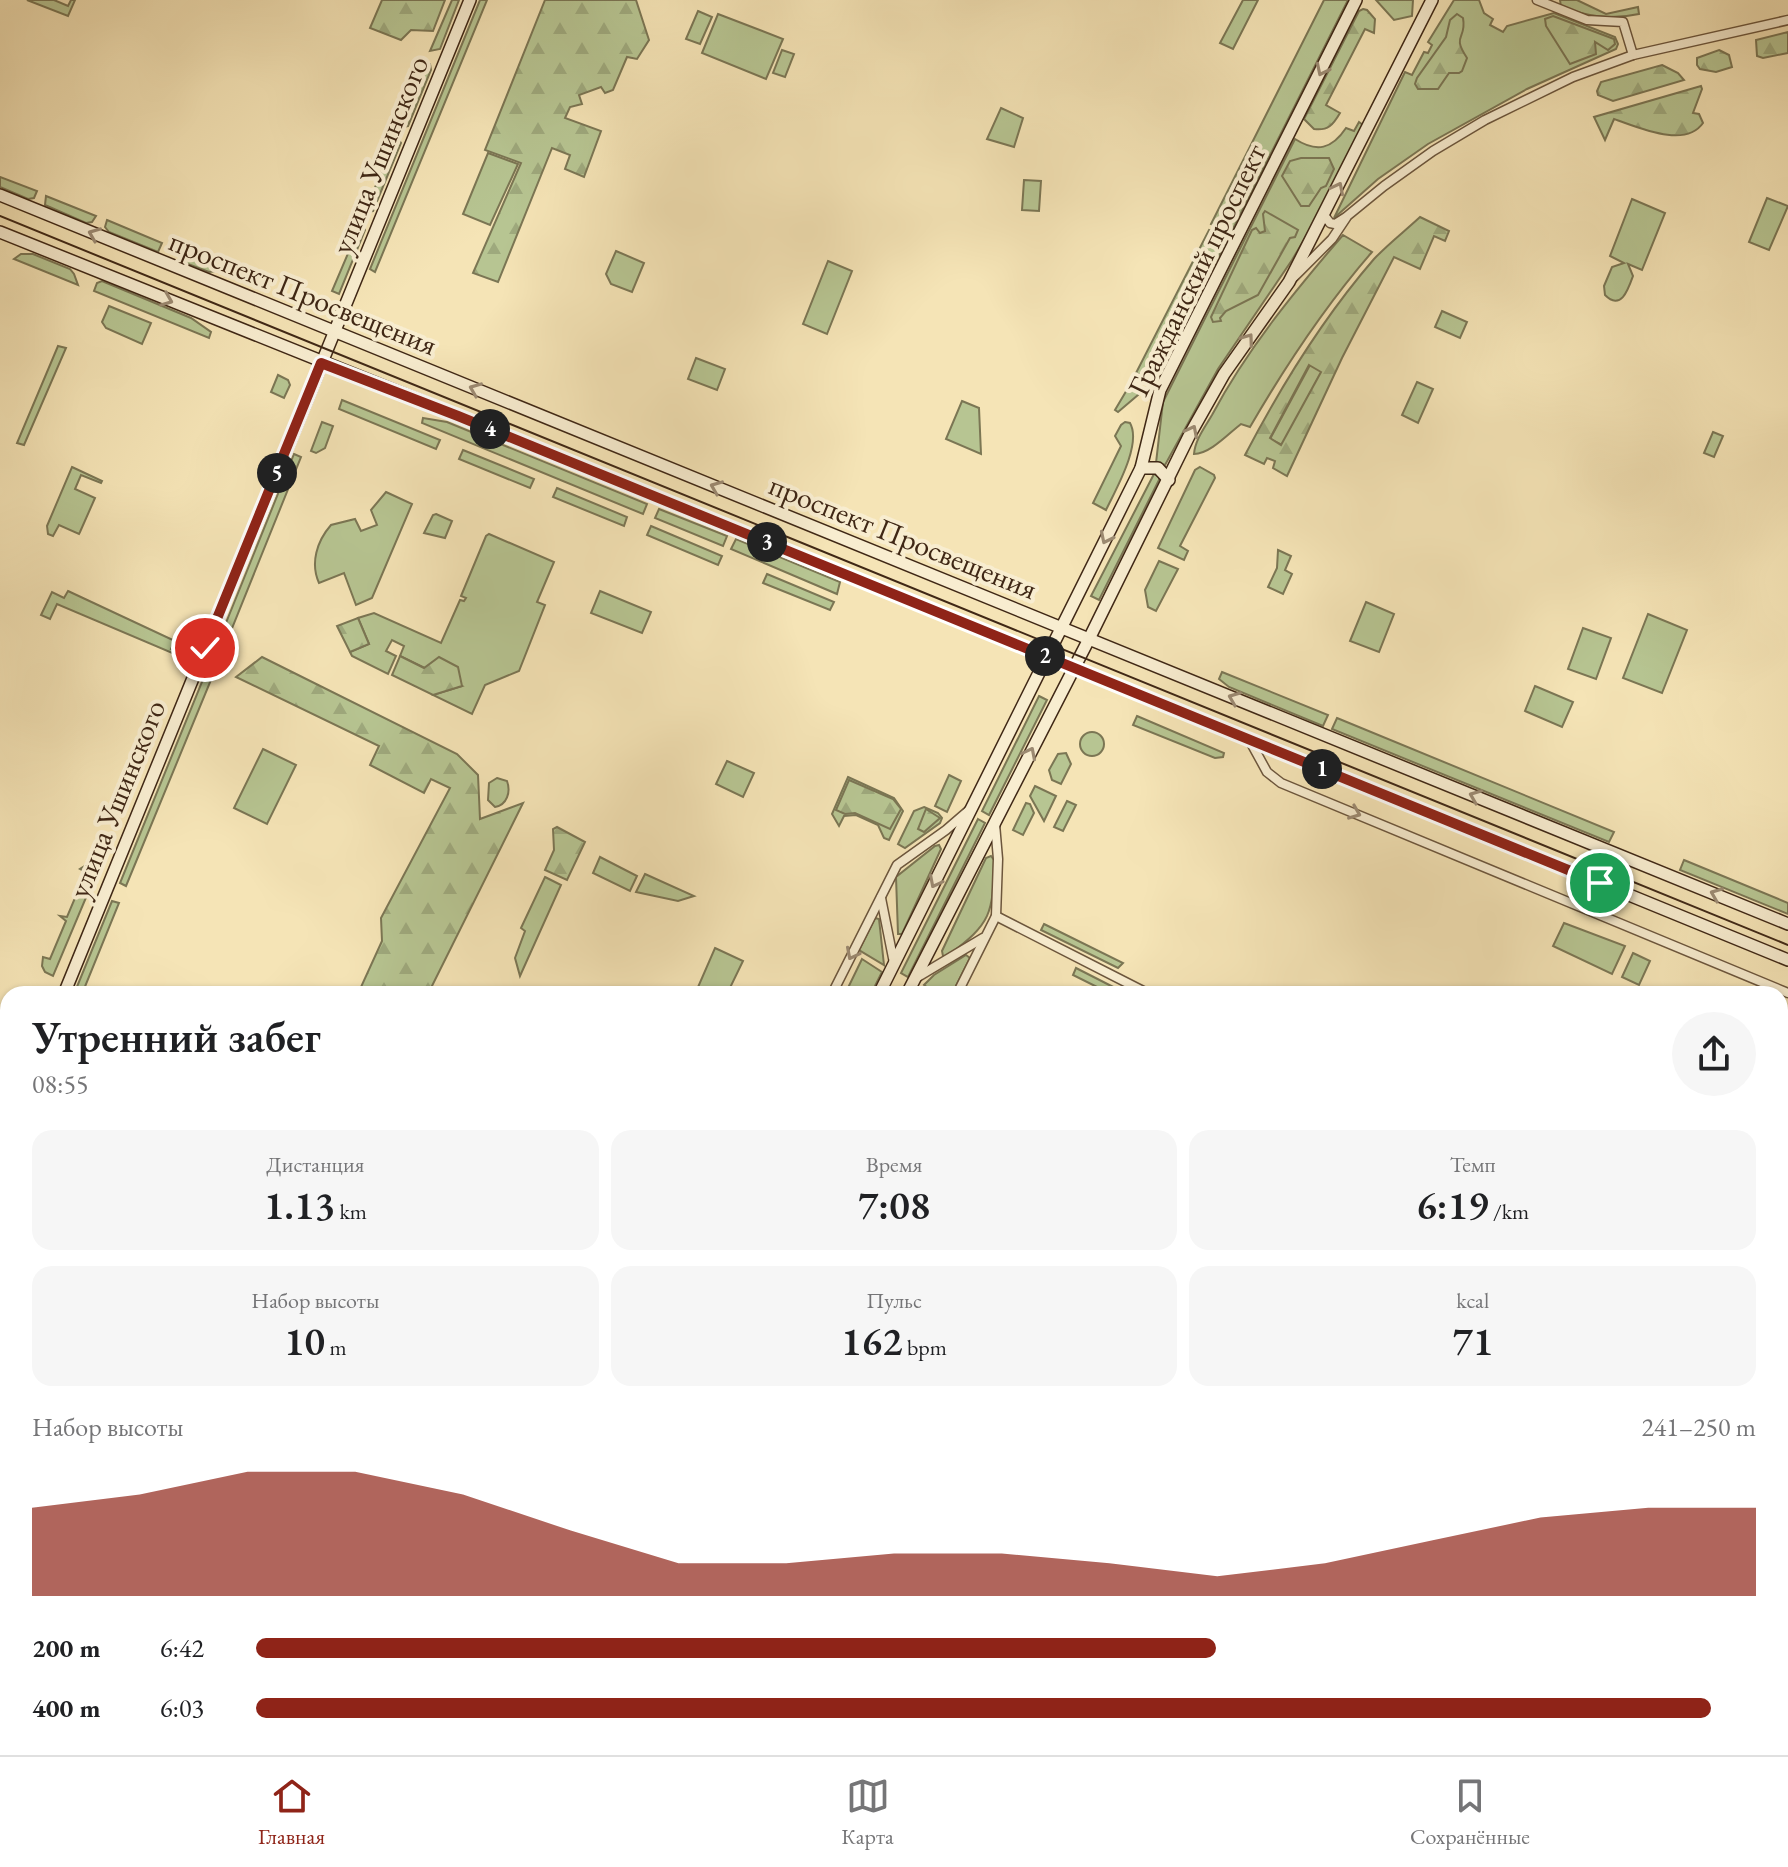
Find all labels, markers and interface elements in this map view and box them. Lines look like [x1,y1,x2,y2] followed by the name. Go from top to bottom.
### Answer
[322,50,437,260] street label: улица Ушинского
[1316,61,1331,76] one-way arrow
[1119,137,1275,402] street label: Гражданский проспект
[1328,182,1343,197] one-way arrow
[164,221,443,364] street label: проспект Просвещения
[88,227,102,243] one-way arrow
[159,290,173,307] one-way arrow
[1238,333,1253,347] one-way arrow
[469,382,483,399] one-way arrow
[470,409,510,449] pin: 4
[484,414,496,443] text: 4
[1183,425,1198,439] one-way arrow
[257,453,297,493] pin: 5
[271,458,283,487] text: 5
[764,465,1043,608] street label: проспект Просвещения
[710,480,724,497] one-way arrow
[747,522,787,562] pin: 3
[761,527,773,556] text: 3
[1100,529,1116,544] one-way arrow
[171,614,239,682] pin
[183,626,227,670] icon: check
[1025,636,1065,676] pin: 2
[1039,641,1051,670] text: 2
[1228,691,1242,708] one-way arrow
[59,694,174,904] street label: улица Ушинского
[1021,747,1036,762] one-way arrow
[1302,749,1342,789] pin: 1
[1316,754,1328,783] text: 1
[1469,790,1483,806] one-way arrow
[1346,804,1361,820] one-way arrow
[1566,849,1634,917] pin
[1578,861,1622,905] icon: arrive
[930,873,945,888] one-way arrow
[1710,888,1724,904] one-way arrow
[846,946,862,961] one-way arrow
[32,1008,321,1065] text: Утренний забег
[1672,1012,1756,1096] button: share
[32,1067,88,1101] text: 08:55
[266,1150,364,1179] text: Дистанция
[866,1150,922,1179] text: Время
[1450,1150,1496,1179] text: Темп
[264,1179,335,1231] text: 1.13
[858,1179,930,1231] text: 7:08
[1416,1179,1489,1231] text: 6:19
[335,1197,367,1226] text: km
[1489,1197,1529,1226] text: /km
[251,1286,379,1315] text: Набор высоты
[866,1286,922,1315] text: Пульс
[1456,1286,1489,1315] text: kcal
[284,1315,325,1367] text: 10
[841,1315,903,1367] text: 162
[1452,1315,1493,1367] text: 71
[325,1333,347,1362] text: m
[903,1333,947,1362] text: bpm
[32,1410,183,1444] text: Набор высоты
[1641,1410,1756,1444] text: 241–250 m
[32,1631,100,1665] text: 200 m
[160,1631,204,1665] text: 6:42
[32,1691,100,1725] text: 400 m
[160,1691,204,1725] text: 6:03
[258,1774,325,1851] tab: Главная
[841,1774,894,1851] tab: Карта
[1410,1774,1530,1851] tab: Сохранённые

